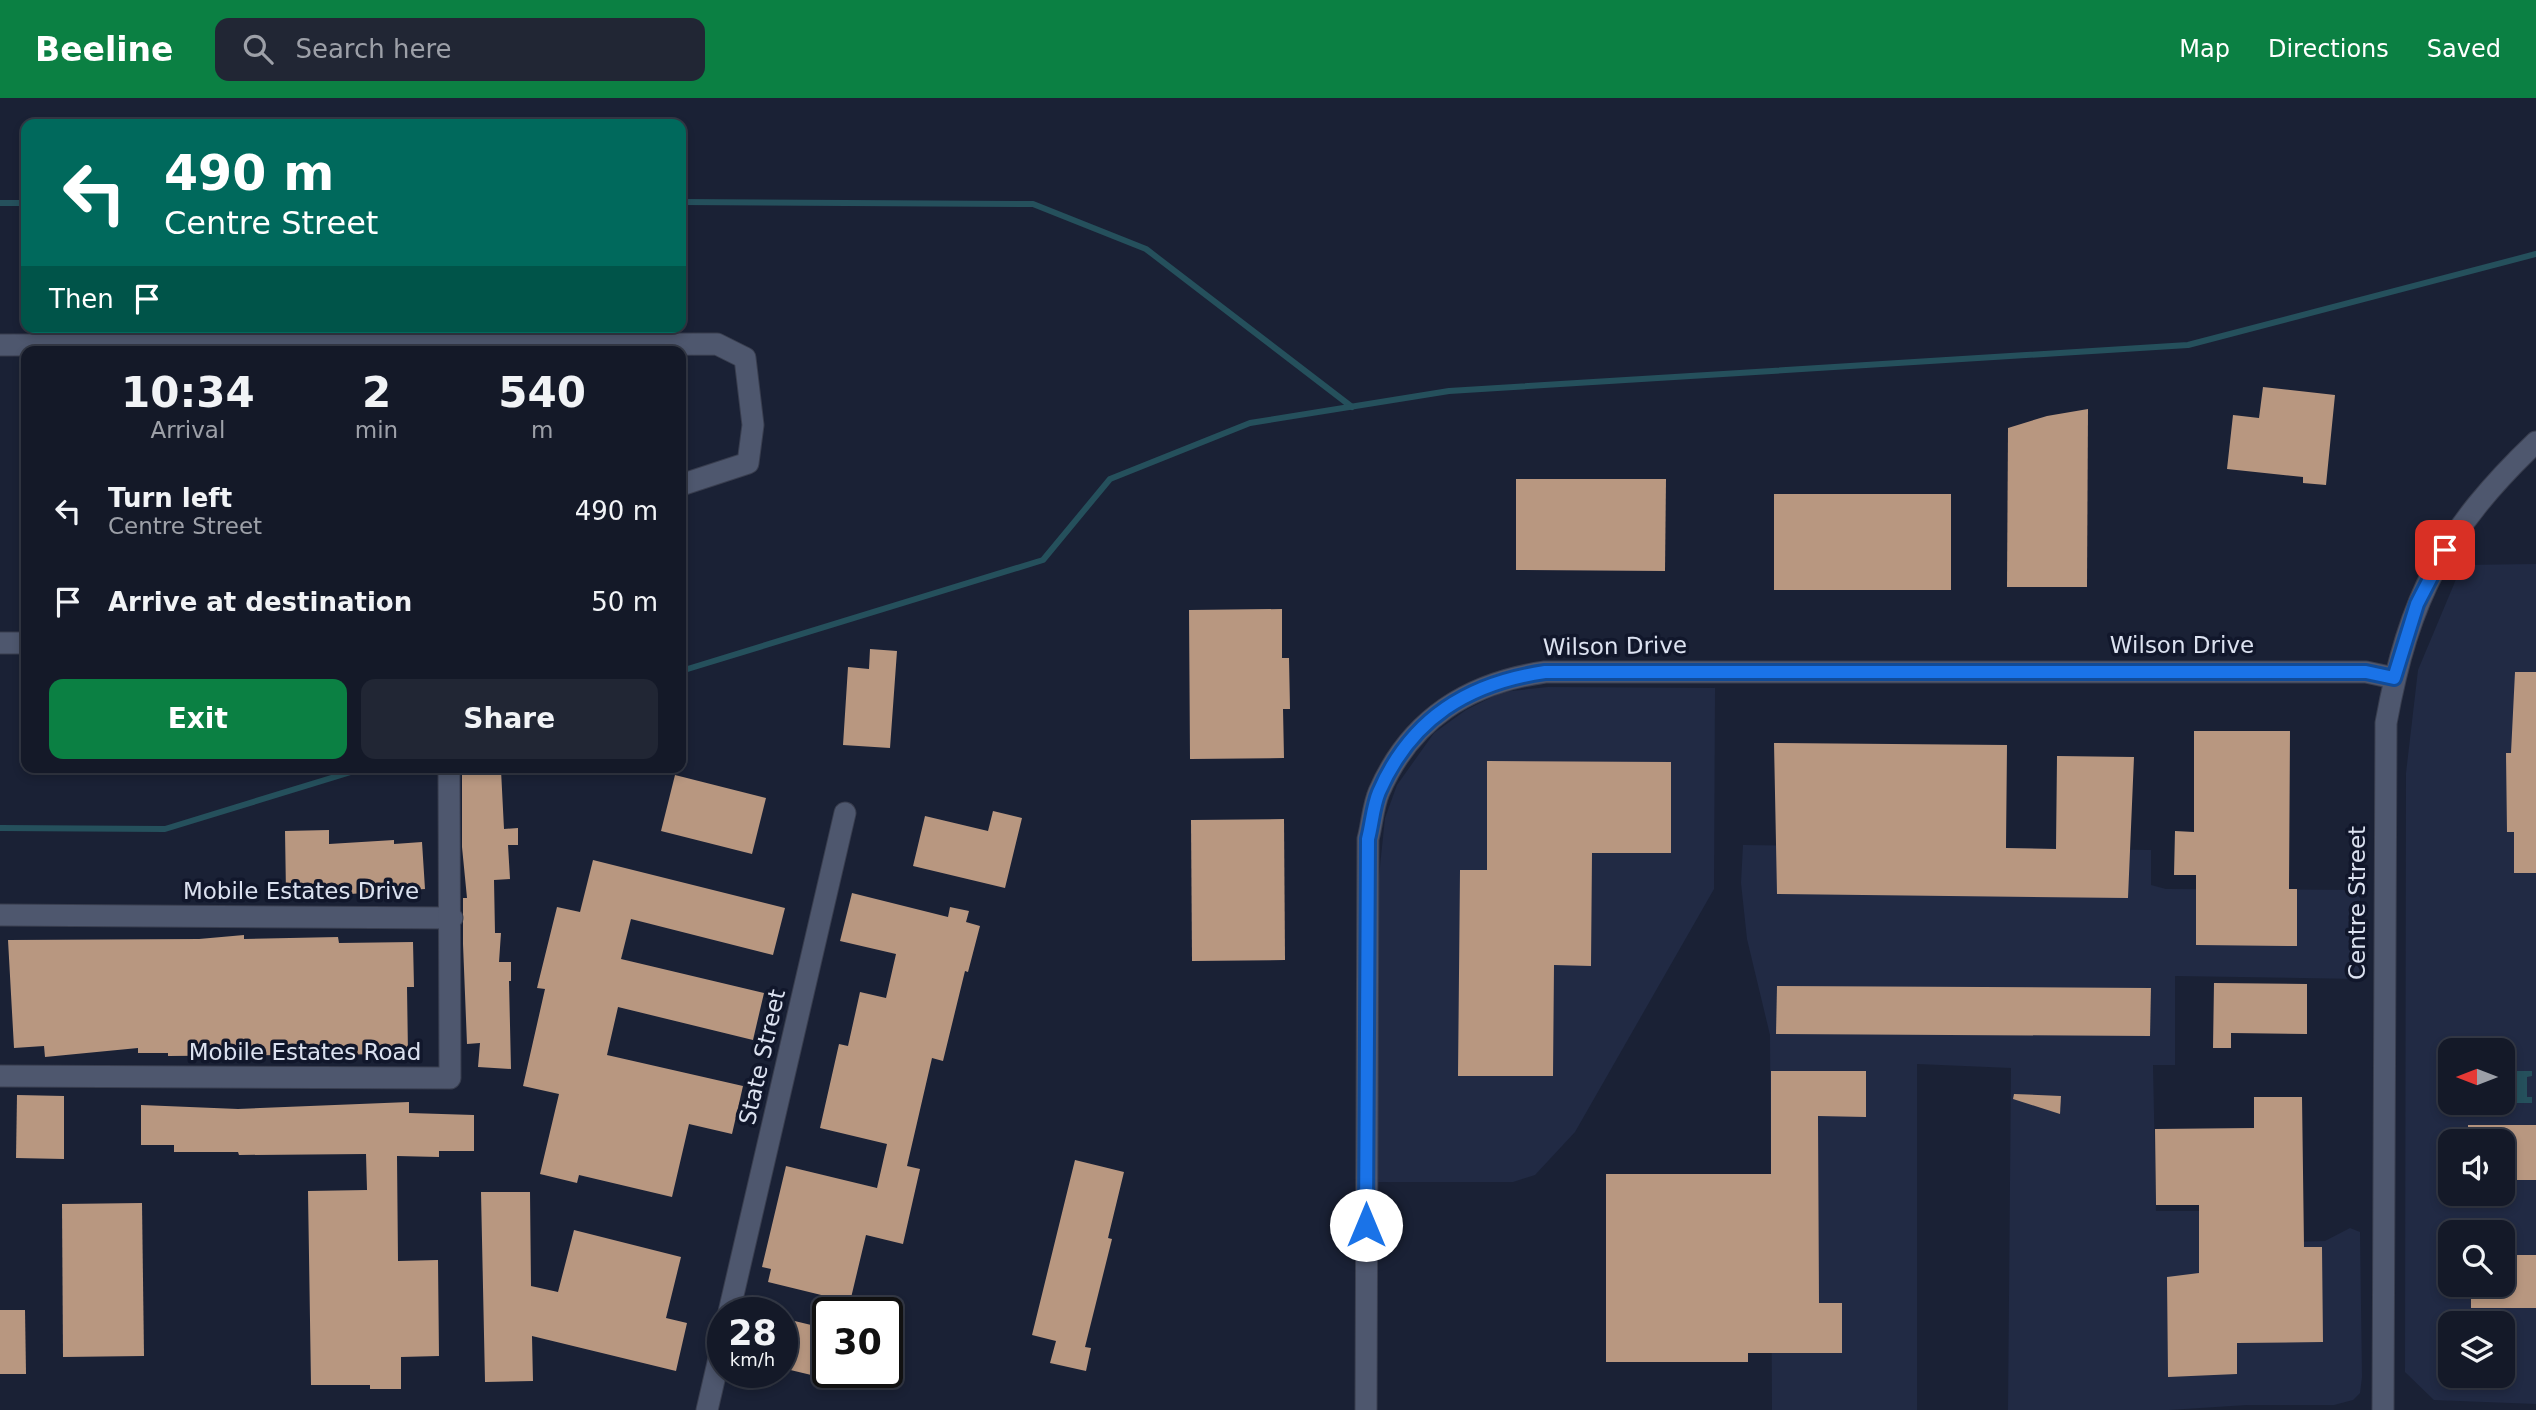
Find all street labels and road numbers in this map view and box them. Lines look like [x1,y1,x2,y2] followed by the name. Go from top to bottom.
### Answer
[1543,632,1687,660] street label: Wilson Drive
[2110,632,2254,658] street label: Wilson Drive
[2344,826,2370,980] street label: Centre Street
[183,878,419,904] street label: Mobile Estates Drive
[734,987,790,1127] street label: State Street
[189,1039,421,1065] street label: Mobile Estates Road

